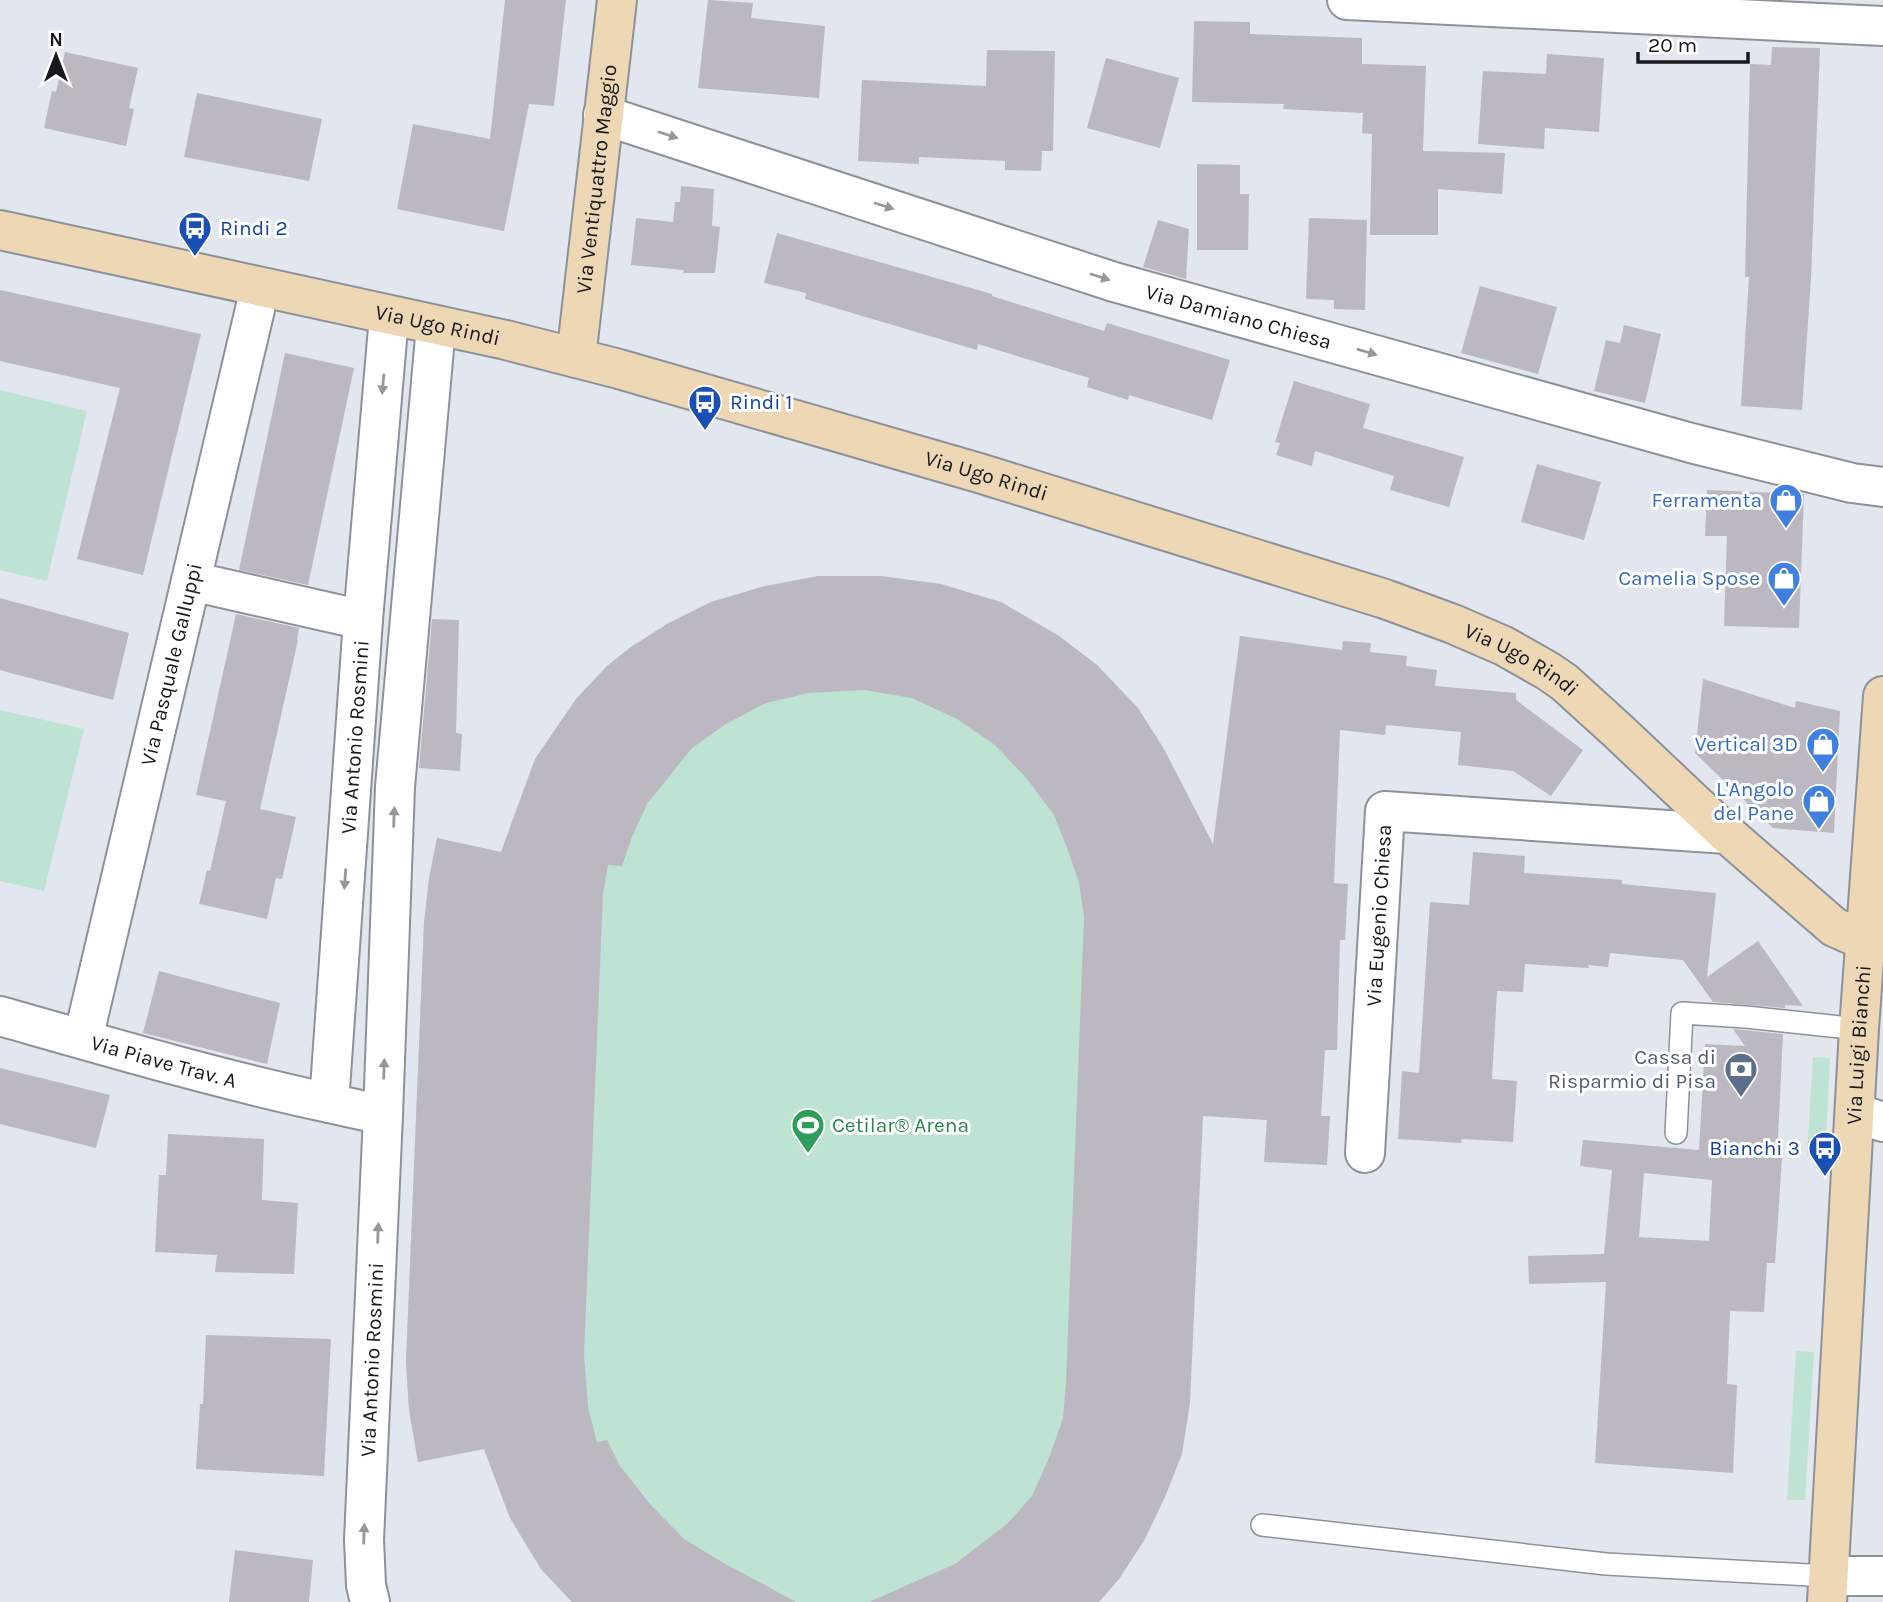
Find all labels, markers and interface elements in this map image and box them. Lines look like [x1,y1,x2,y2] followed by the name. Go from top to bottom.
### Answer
[21,21,91,91] north arrow
[1638,21,1748,65] scale bar
[49,29,63,51] text: N
[1648,33,1697,57] text: 20 m
[571,63,622,295] street label: Via Ventiquattro Maggio
[658,131,679,141] one-way arrow
[874,202,895,212] one-way arrow
[176,209,214,258] bus stop icon: Rindi 2
[220,216,288,240] place label: Rindi 2
[1090,273,1111,283] one-way arrow
[1143,279,1334,354] street label: Via Damiano Chiesa
[373,300,502,350] street label: Via Ugo Rindi
[1356,347,1378,358] one-way arrow
[377,373,388,395] one-way arrow
[686,383,724,432] bus stop icon: Rindi 1
[730,390,792,414] place label: Rindi 1
[922,446,1051,506] street label: Via Ugo Rindi
[1767,481,1805,530] shop icon: Ferramenta
[1651,488,1762,512] place label: Ferramenta
[1765,559,1803,608] shop icon: Camelia Spose
[136,561,207,768] street label: Via Pasquale Galluppi
[1618,566,1760,590] place label: Camelia Spose
[1461,618,1583,701] street label: Via Ugo Rindi
[336,639,374,835] street label: Via Antonio Rosmini
[1804,725,1842,774] shop icon: Vertical 3D
[1695,732,1798,756] place label: Vertical 3D
[1713,777,1794,825] place label: L'Angolo del Pane
[1800,782,1838,831] shop icon: L'Angolo del Pane
[388,806,399,828] one-way arrow
[1362,824,1396,1007] street label: Via Eugenio Chiesa
[339,869,350,891] one-way arrow
[1842,964,1876,1125] street label: Via Luigi Bianchi
[88,1030,239,1093] street label: Via Piave Trav. A
[1548,1045,1716,1093] place label: Cassa di Risparmio di Pisa
[1722,1050,1760,1099] bank icon: Cassa di Risparmio di Pisa
[379,1058,390,1080] one-way arrow
[789,1106,827,1155] sports icon: Cetilar® Arena
[832,1113,969,1137] place label: Cetilar® Arena
[1806,1129,1844,1178] bus stop icon: Bianchi 3
[1709,1136,1800,1160] place label: Bianchi 3
[372,1222,383,1244] one-way arrow
[356,1262,388,1457] street label: Via Antonio Rosmini
[359,1523,370,1545] one-way arrow

